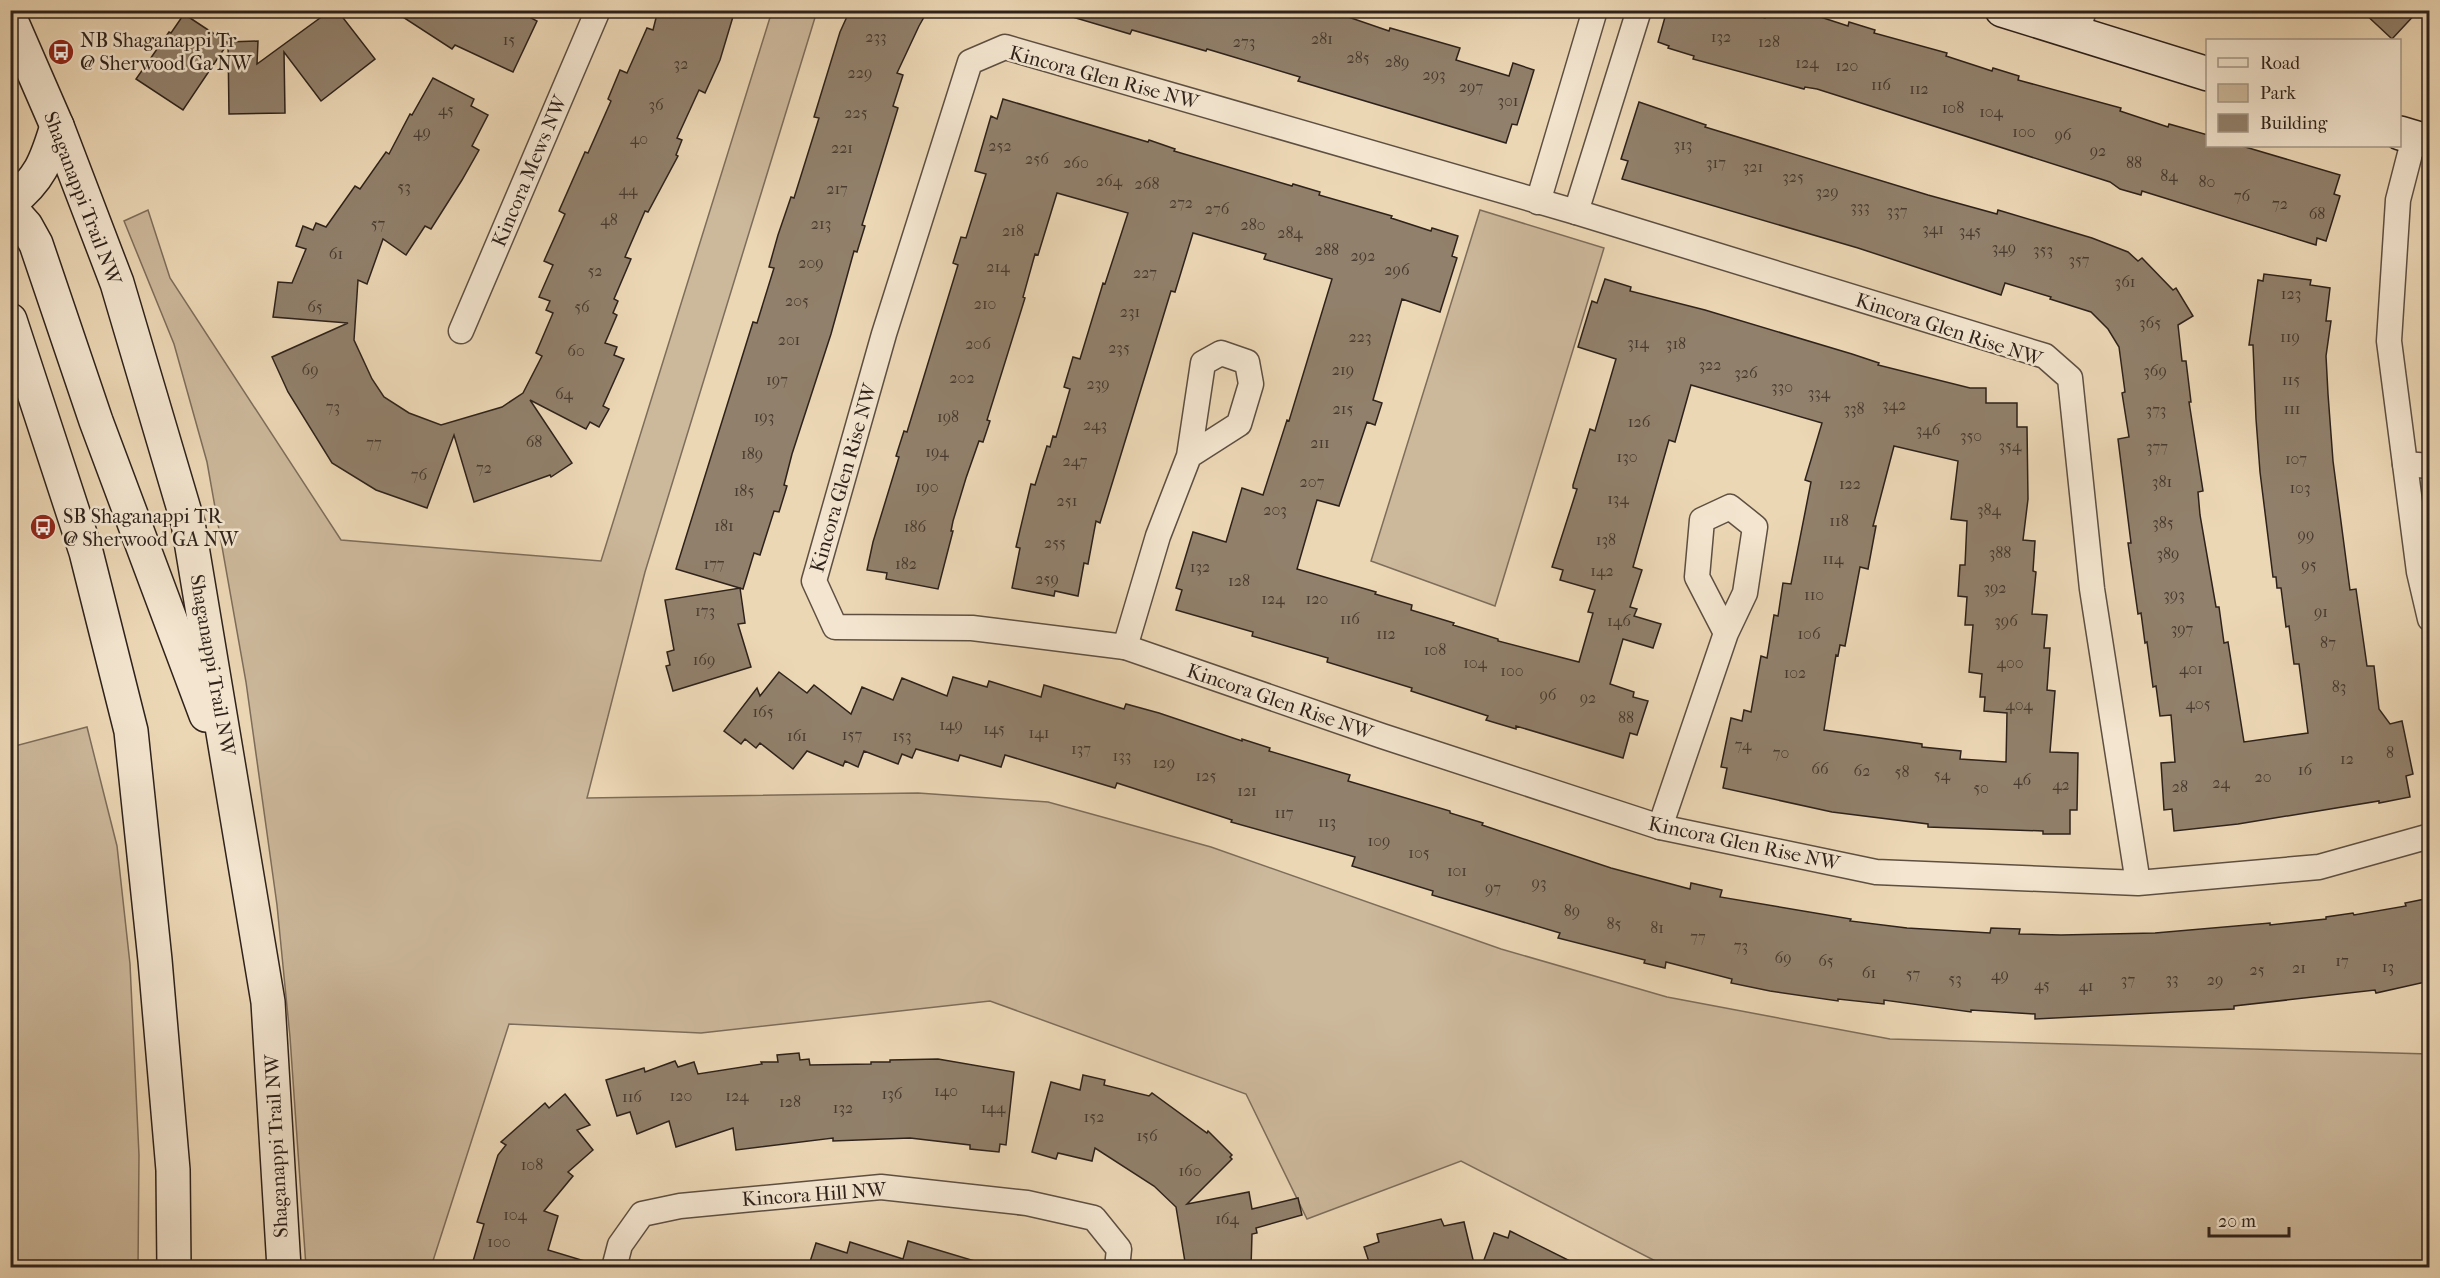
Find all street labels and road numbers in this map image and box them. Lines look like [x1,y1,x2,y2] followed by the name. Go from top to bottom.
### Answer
[1007,41,1202,114] street label: Kincora Glen Rise NW
[487,91,572,250] street label: Kincora Mews NW
[39,108,127,289] street label: Shaganappi Trail NW
[1853,288,2046,371] street label: Kincora Glen Rise NW
[806,380,882,575] street label: Kincora Glen Rise NW
[185,573,240,759] street label: Shaganappi Trail NW
[1184,659,1377,745] street label: Kincora Glen Rise NW
[1646,812,1843,875] street label: Kincora Glen Rise NW
[260,1052,293,1238] street label: Shaganappi Trail NW
[741,1178,888,1211] street label: Kincora Hill NW

